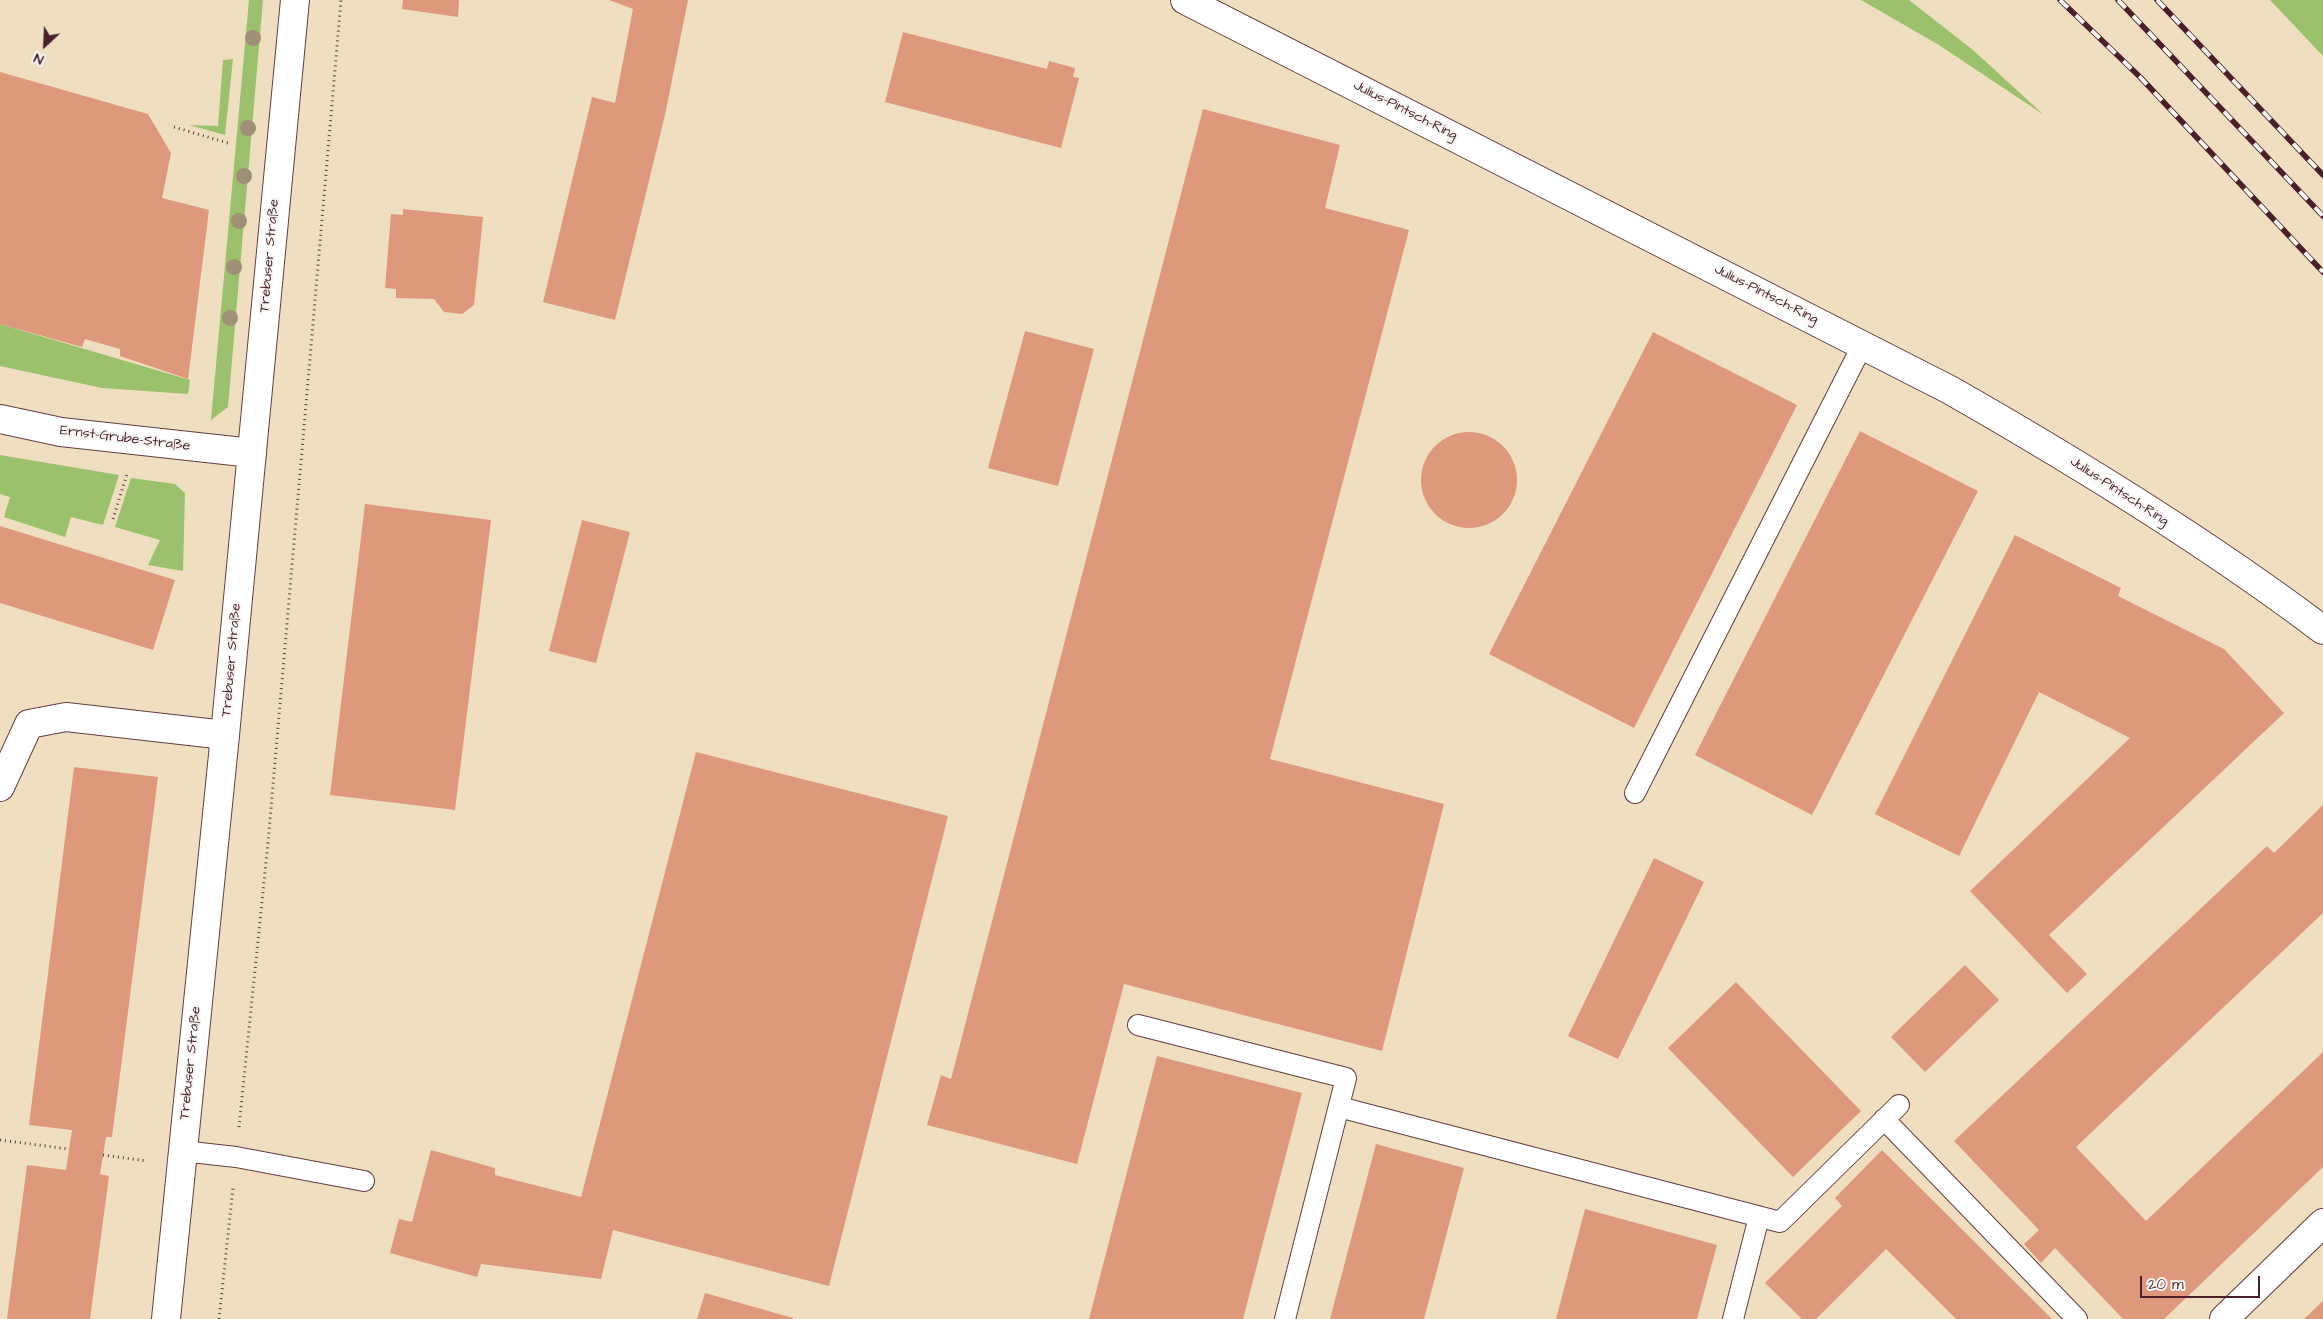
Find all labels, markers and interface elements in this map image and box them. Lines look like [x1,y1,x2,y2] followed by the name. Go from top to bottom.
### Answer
[20,20,70,70] north arrow
[30,48,47,70] text: N
[1350,78,1460,144] street label: Julius-Pintsch-Ring
[257,199,283,313] street label: Trebuser Straße
[1711,262,1821,328] street label: Julius-Pintsch-Ring
[59,423,191,455] street label: Ernst-Grube-Straße
[2066,454,2172,530] street label: Julius-Pintsch-Ring
[219,603,245,717] street label: Trebuser Straße
[177,1005,205,1121] street label: Trebuser Straße
[2143,1266,2263,1298] scale bar
[2148,1274,2184,1295] text: 20 m

